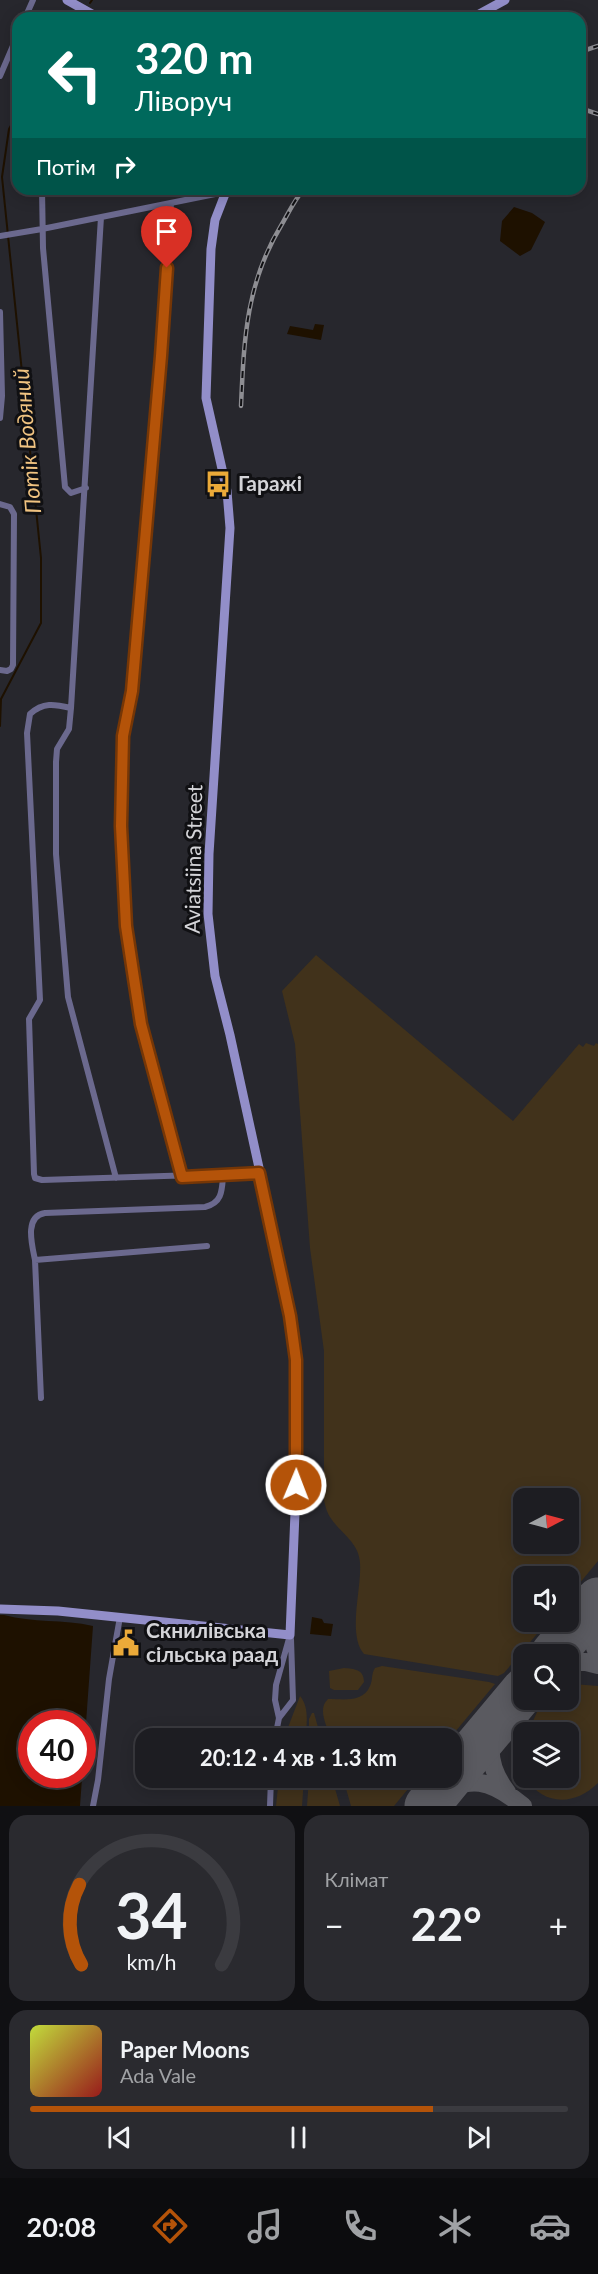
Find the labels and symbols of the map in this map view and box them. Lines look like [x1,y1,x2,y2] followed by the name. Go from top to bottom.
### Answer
[141,206,192,268] pin
[7,367,46,515] water label: Потік Водяний
[203,469,233,499] bus stop icon: Гаражі
[238,470,302,495] place label: Гаражі
[179,784,206,934] street label: Aviatsiina Street
[264,1453,328,1517] position arrow
[513,1488,579,1554] north arrow
[146,1617,278,1666] place label: Скнилівська сільська раад
[111,1628,141,1658] public building icon: Скнилівська сільська раад
[18,1710,96,1788] speed limit sign: 40

